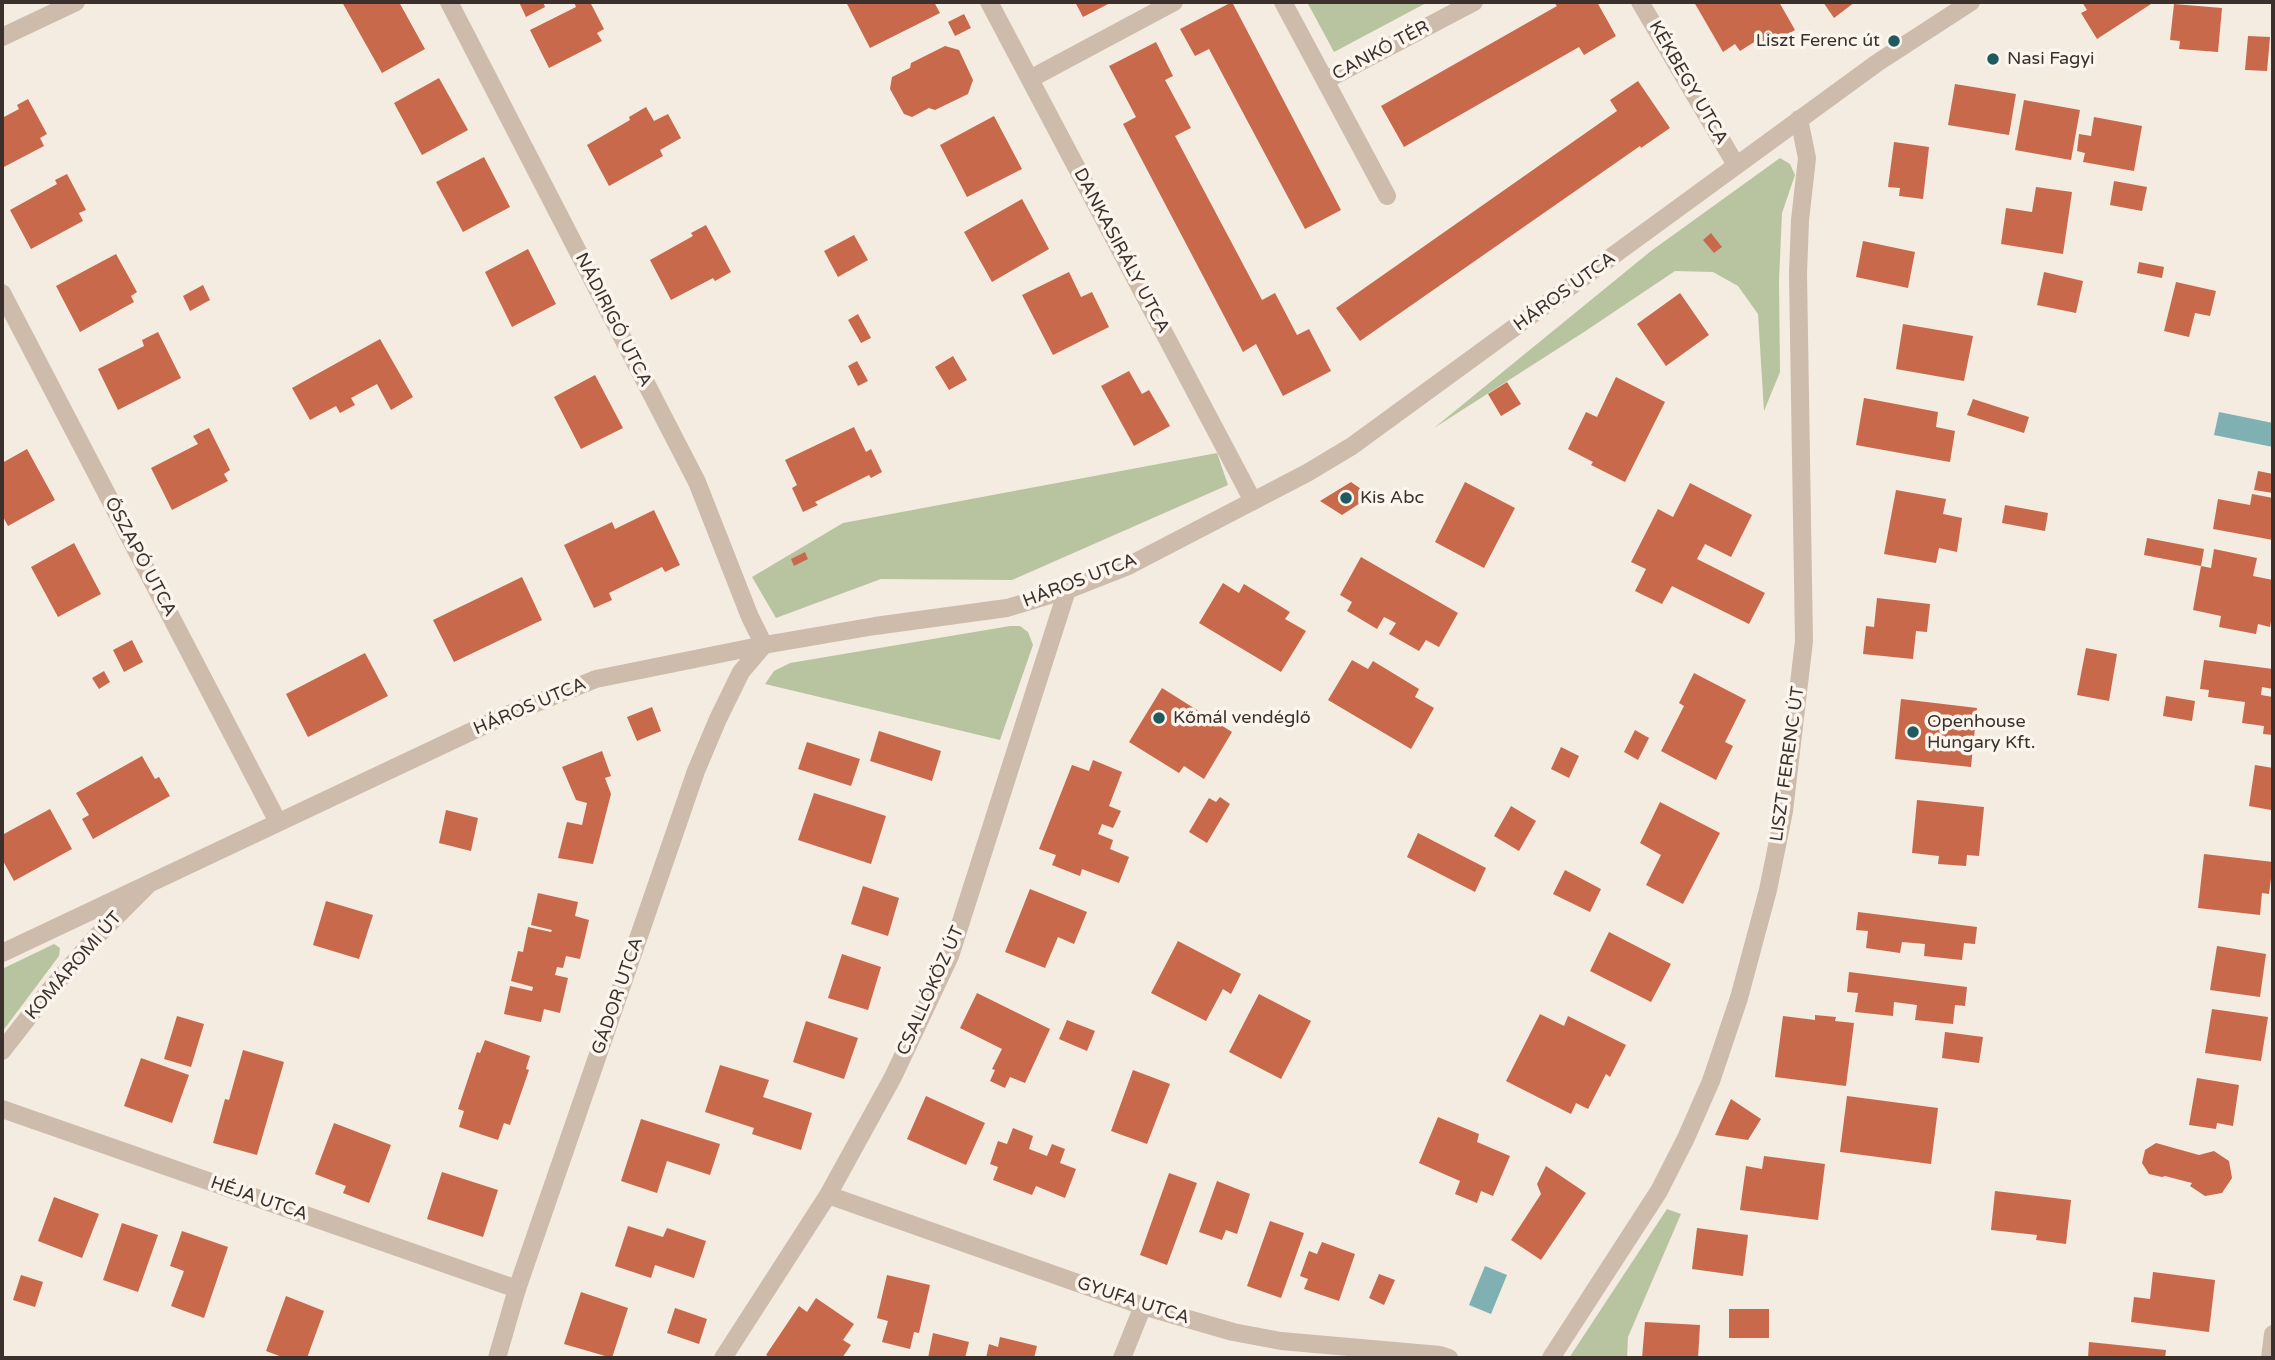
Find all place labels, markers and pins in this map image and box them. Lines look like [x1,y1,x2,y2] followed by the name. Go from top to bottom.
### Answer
[1756,30,1880,52] place label: Liszt Ferenc út
[1886,33,1902,49] marker: Liszt Ferenc út
[2007,48,2095,70] place label: Nasi Fagyi
[1985,51,2001,67] marker: Nasi Fagyi
[1360,487,1424,509] place label: Kis Abc
[1338,490,1354,506] marker: Kis Abc
[1173,707,1311,729] place label: Kőmál vendéglő
[1151,710,1167,726] marker: Kőmál vendéglő
[1927,711,2035,754] place label: Openhouse Hungary Kft.
[1905,724,1921,740] marker: Openhouse Hungary Kft.

